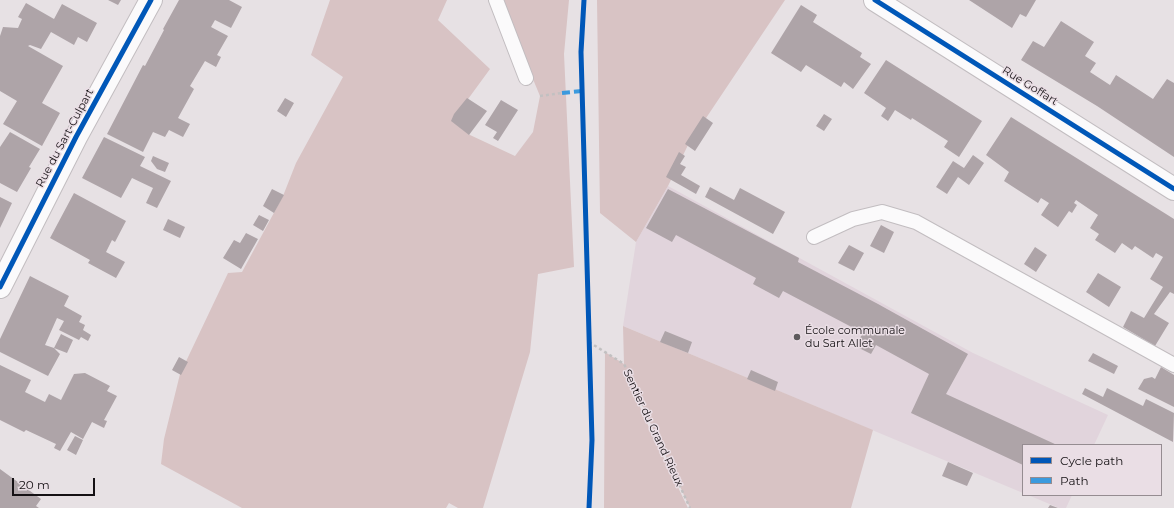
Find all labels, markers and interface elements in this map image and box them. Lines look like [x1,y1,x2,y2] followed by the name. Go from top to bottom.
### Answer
[1000,64,1060,108] street label: Rue Goffart
[33,86,97,190] street label: Rue du Sart-Culpart
[805,324,905,350] place label: École communale du Sart Allet
[792,332,802,342] marker: École communale du Sart Allet
[620,367,686,489] street label: Sentier du Grand Rieux
[1022,444,1162,496] legend
[1060,453,1123,468] text: Cycle path
[14,470,97,496] scale bar
[1060,473,1089,488] text: Path
[19,477,50,492] text: 20 m

